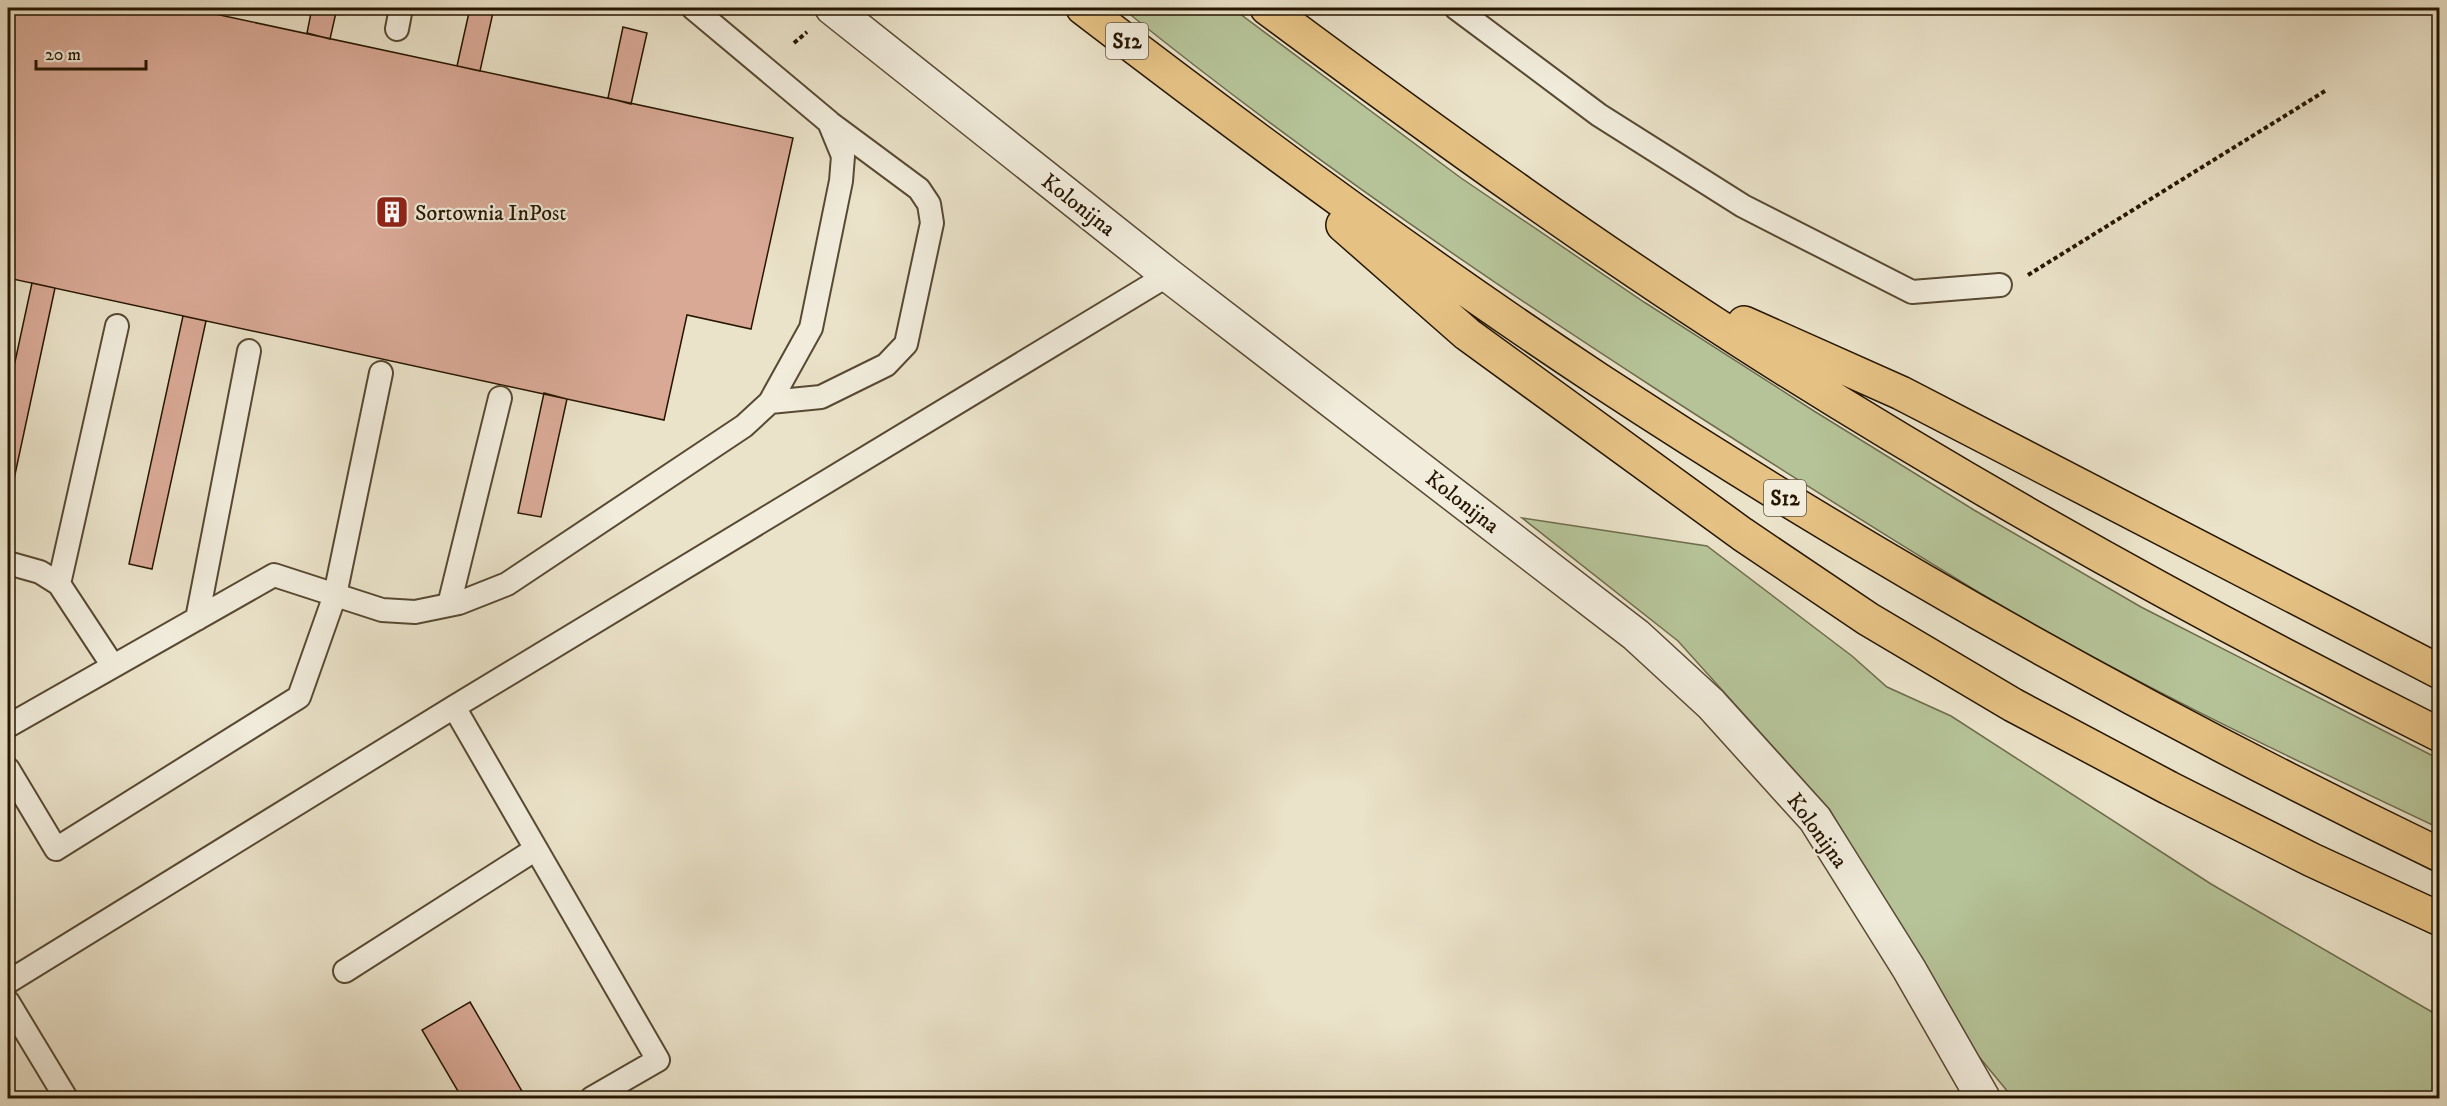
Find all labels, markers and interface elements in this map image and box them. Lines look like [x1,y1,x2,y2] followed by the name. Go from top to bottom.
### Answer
[1106,23,1148,59] road number: S12
[36,33,146,71] scale bar
[45,44,81,66] text: 20 m
[1036,168,1121,243] street label: Kolonijna
[374,194,410,230] building icon: Sortownia InPost
[415,200,566,227] place label: Sortownia InPost
[1420,465,1505,540] street label: Kolonijna
[1764,480,1806,516] road number: S12
[1780,788,1853,874] street label: Kolonijna

